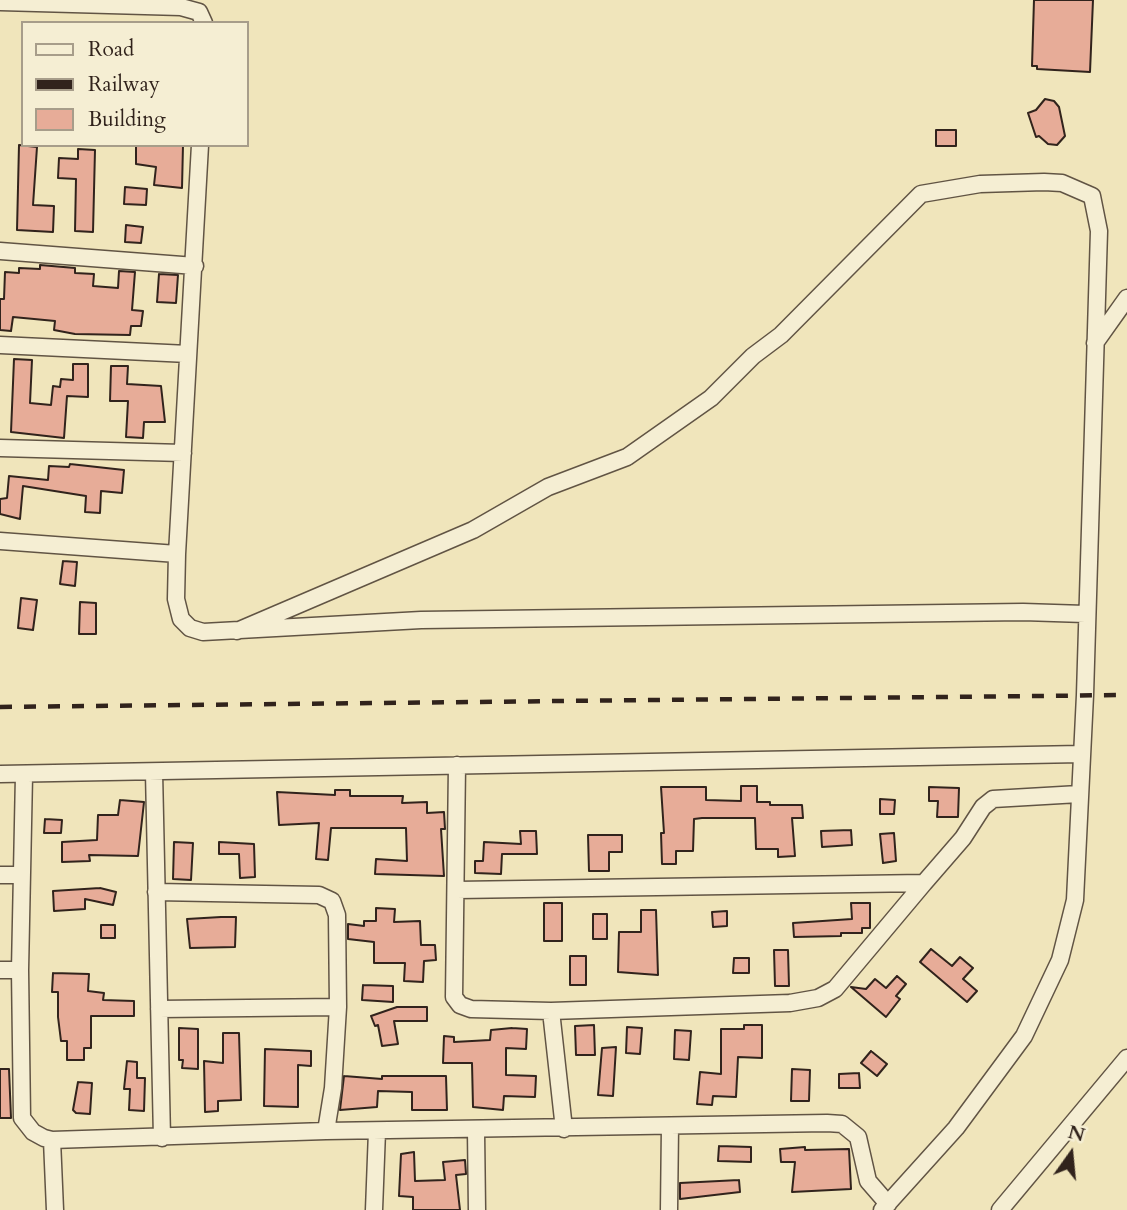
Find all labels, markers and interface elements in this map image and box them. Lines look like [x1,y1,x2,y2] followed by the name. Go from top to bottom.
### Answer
[21,21,248,147] legend
[88,35,134,64] text: Road
[88,70,160,99] text: Railway
[88,105,166,134] text: Building
[1036,1119,1106,1189] north arrow
[1065,1119,1088,1148] text: N

